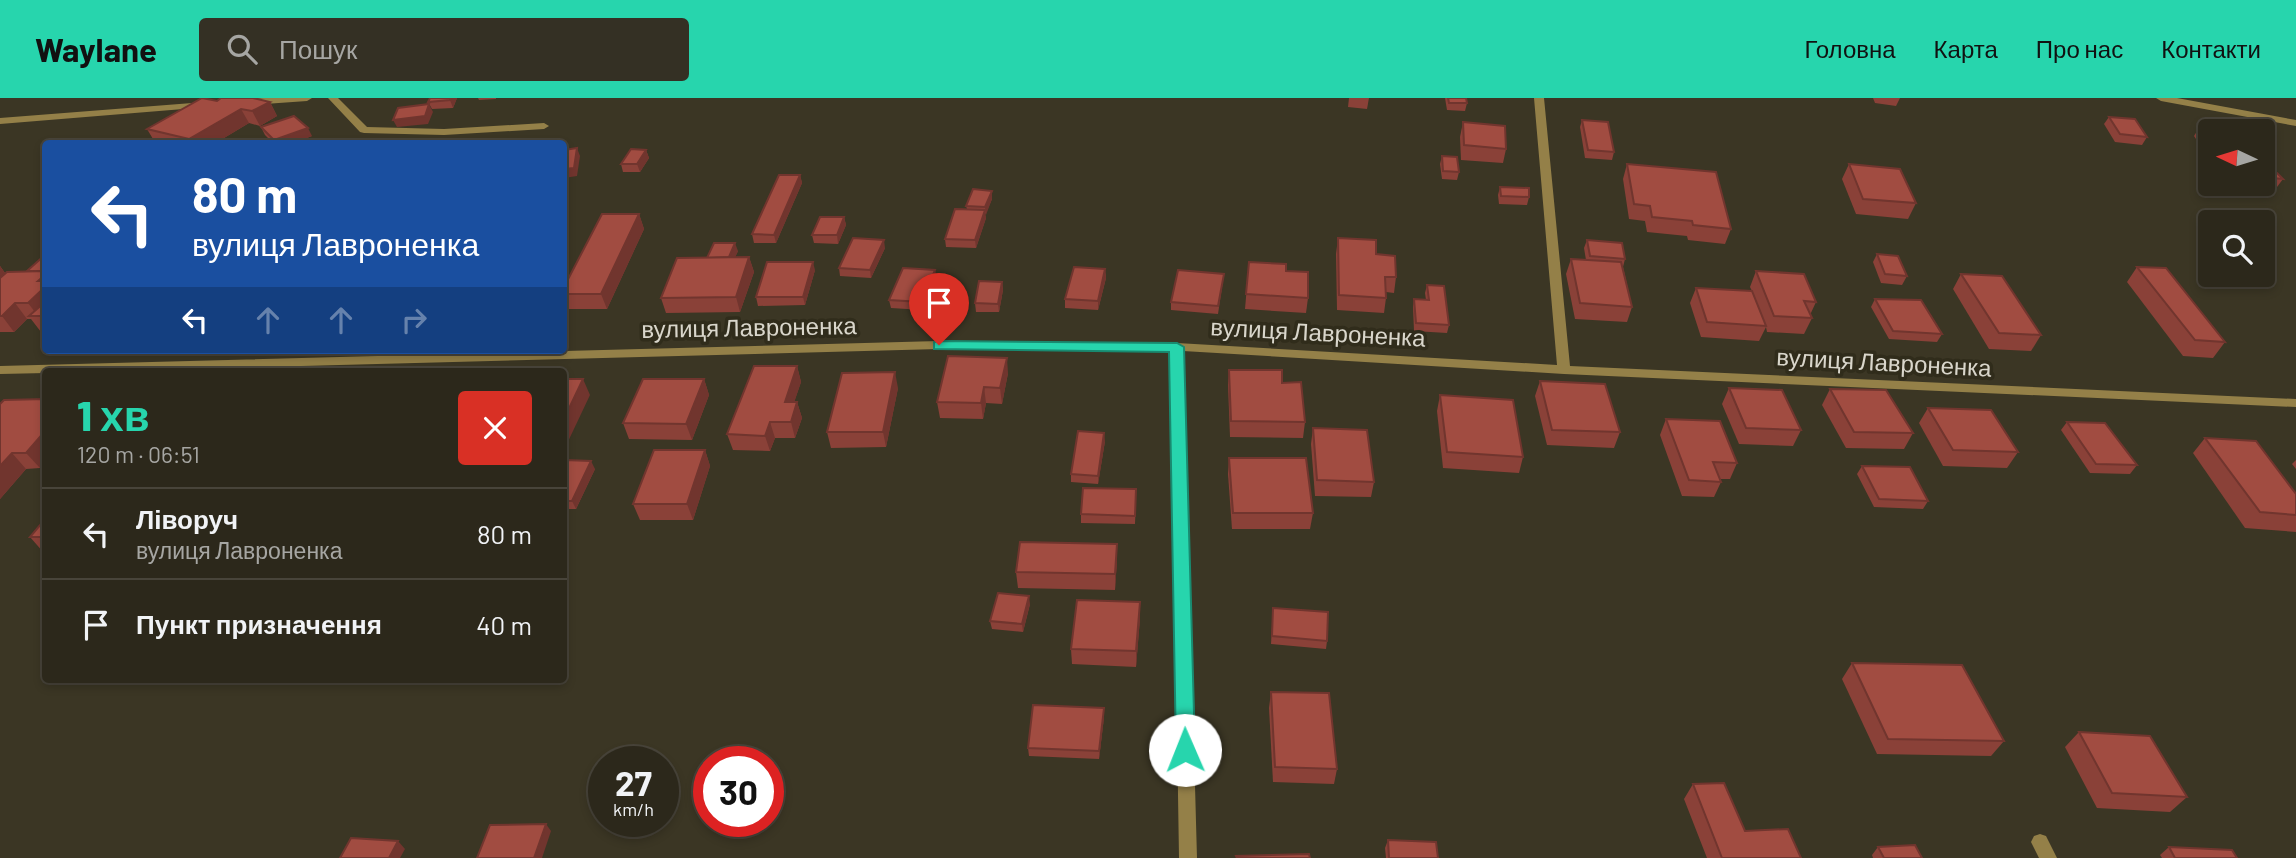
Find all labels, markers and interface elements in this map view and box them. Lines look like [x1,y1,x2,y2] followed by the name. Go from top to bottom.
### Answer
[199,18,689,81] search box
[35,29,157,69] text: Waylane
[223,30,261,68] icon: search
[279,33,357,64] text: Пошук
[1804,34,1896,63] text: Головна
[1934,34,1998,63] text: Карта
[2036,34,2123,63] text: Про нас
[2161,34,2261,63] text: Контакти
[2198,119,2275,196] north arrow
[2198,119,2275,287] map controls
[192,164,297,223] text: 80 m
[77,168,168,259] icon: left
[2198,210,2275,287] button: search
[192,224,479,262] text: вулиця Лавроненка
[909,273,969,345] pin
[920,284,958,322] icon: arrive
[176,301,214,339] icon: left
[249,301,287,339] icon: ahead
[322,301,360,339] icon: ahead
[395,301,433,339] icon: right
[641,310,858,343] street label: вулиця Лавроненка
[1210,311,1427,352] street label: вулиця Лавроненка
[1776,341,1993,382] street label: вулиця Лавроненка
[77,389,150,439] text: 1 хв
[458,391,532,465] button: close
[77,440,200,468] text: 120 m · 06:51
[136,503,238,534] text: Ліворуч
[77,515,115,553] icon: left
[477,518,532,549] text: 80 m
[136,536,342,564] text: вулиця Лавроненка
[77,606,115,644] icon: arrive
[136,608,382,639] text: Пункт призначення
[476,609,532,640] text: 40 m
[1148,713,1222,787] position arrow
[693,746,784,837] speed limit sign: 30
[615,761,652,803] text: 27
[613,798,654,820] text: km/h

